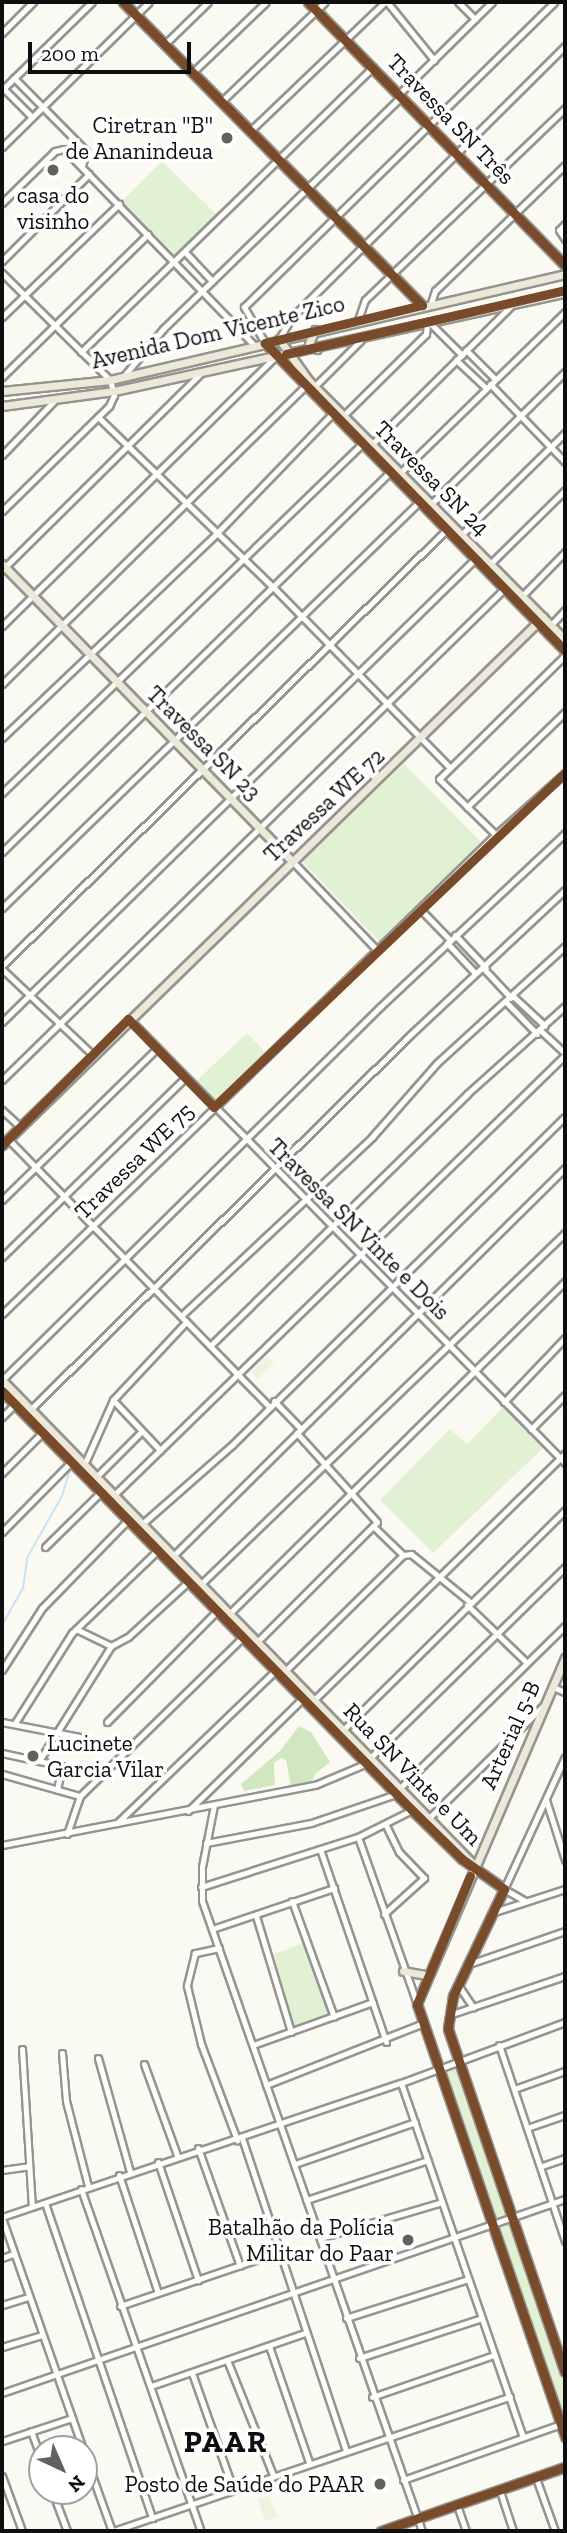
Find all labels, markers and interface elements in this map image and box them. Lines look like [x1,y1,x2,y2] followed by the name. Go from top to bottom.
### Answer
[32,28,194,72] scale bar
[41,41,99,66] text: 200 m
[381,48,521,190] street label: Travessa SN Três
[65,111,213,165] place label: Ciretran "B" de Ananindeua
[219,130,235,146] marker: Ciretran "B" de Ananindeua
[45,162,61,178] marker: casa do visinho
[17,181,89,235] place label: casa do visinho
[88,289,348,375] street label: Avenida Dom Vicente Zico
[369,415,495,541] street label: Travessa SN 24
[141,680,267,806] street label: Travessa SN 23
[258,742,390,868] street label: Travessa WE 72
[68,1097,200,1225] street label: Travessa WE 75
[262,1132,456,1326] street label: Travessa SN Vinte e Dois
[474,1677,546,1793] street label: Arterial 5-B
[338,1697,488,1851] street label: Rua SN Vinte e Um
[47,1729,165,1783] place label: Lucinete Garcia Vilar
[25,1748,41,1764] marker: Lucinete Garcia Vilar
[208,2213,394,2267] place label: Batalhão da Polícia Militar do Paar
[400,2232,416,2248] marker: Batalhão da Polícia Militar do Paar
[184,2424,268,2460] district label: PAAR
[28,2435,98,2505] north arrow
[125,2470,364,2498] place label: Posto de Saúde do PAAR
[63,2471,90,2497] text: N
[370,2474,390,2494] marker: Posto de Saúde do PAAR

